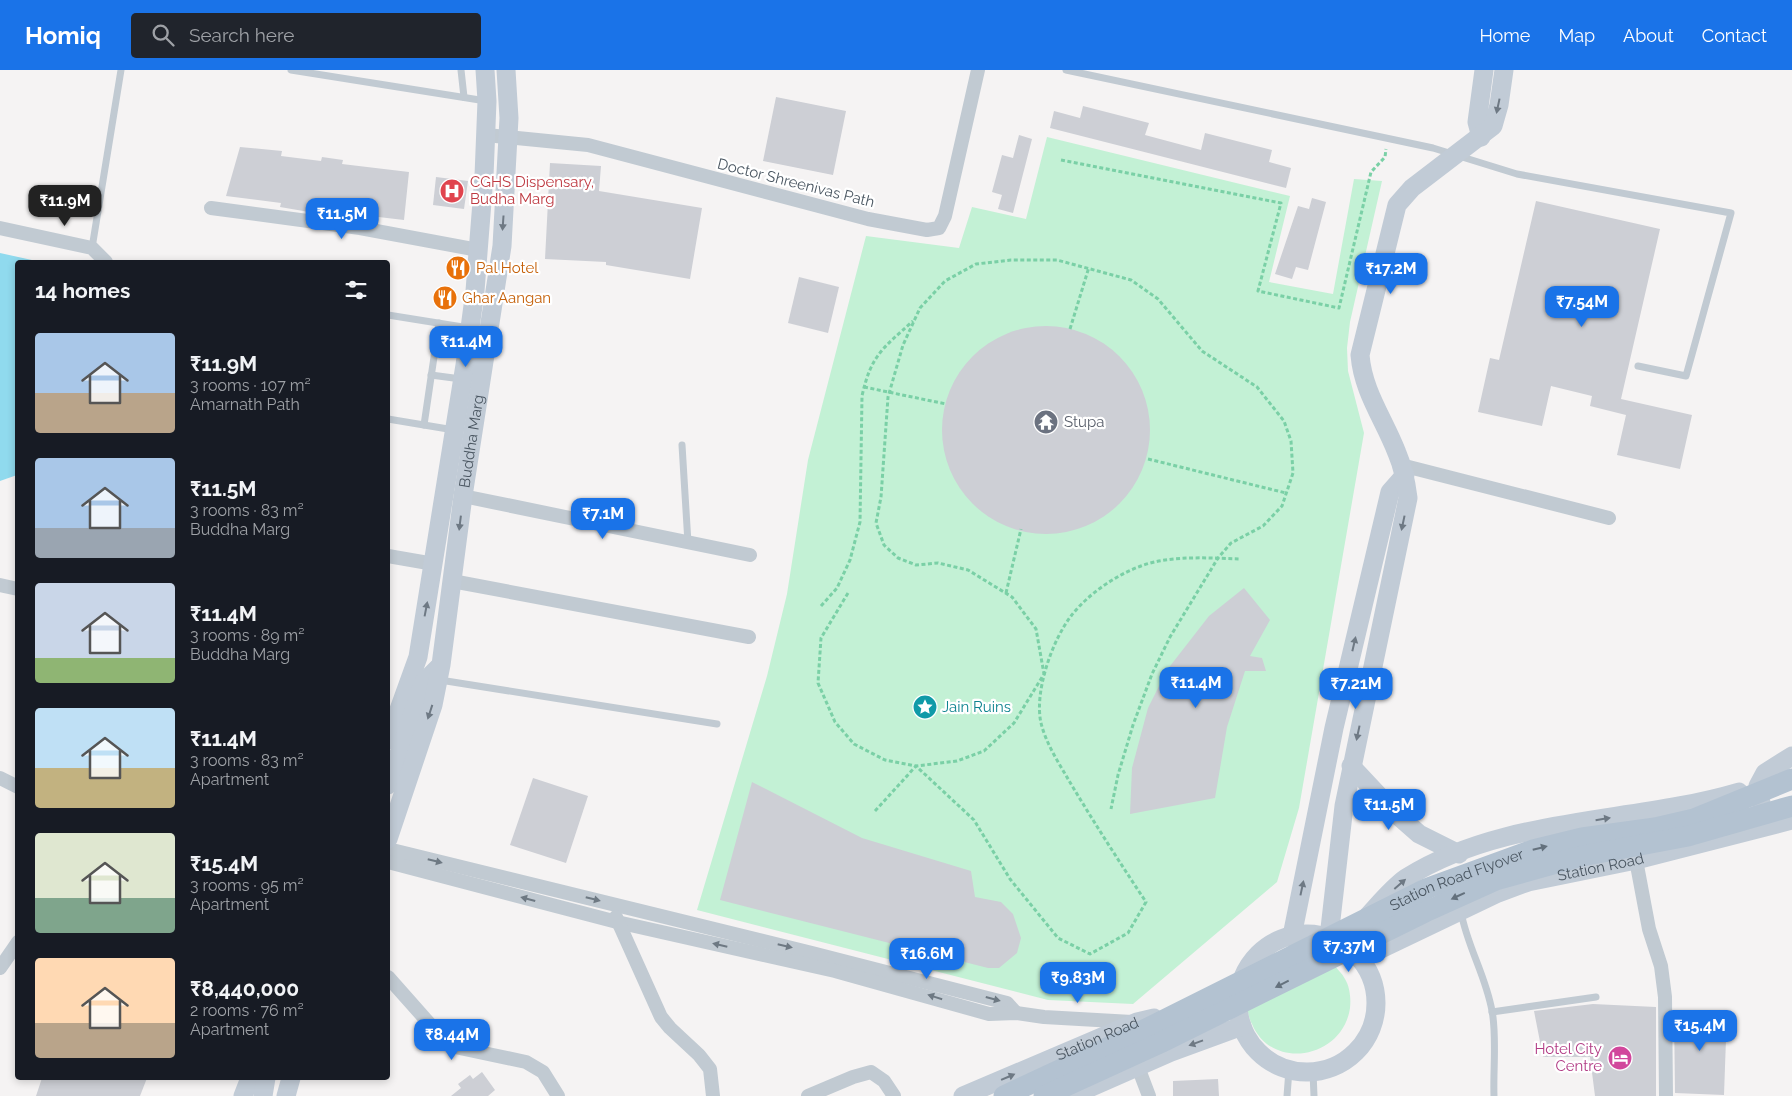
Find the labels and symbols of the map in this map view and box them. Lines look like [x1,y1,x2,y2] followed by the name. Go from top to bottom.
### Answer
[1494,99,1502,114] one-way arrow
[716,155,876,211] street label: Doctor Shreenivas Path
[470,173,594,208] place label: CGHS Dispensary, Budha Marg
[439,178,465,204] hospital icon: CGHS Dispensary, Budha Marg
[24,184,106,227] pin: ₹11.9M
[301,198,383,240] pin: ₹11.5M
[499,216,507,232] one-way arrow
[1350,252,1432,295] pin: ₹17.2M
[445,255,471,281] restaurant icon: Pal Hotel
[476,259,539,277] place label: Pal Hotel
[432,285,458,311] restaurant icon: Ghar Aangan
[1541,286,1623,328] pin: ₹7.54M
[462,289,551,307] place label: Ghar Aangan
[425,326,507,368] pin: ₹11.4M
[455,393,488,489] street label: Buddha Marg
[1033,409,1059,435] temple icon: Stupa
[1064,413,1104,431] place label: Stupa
[568,498,638,540] pin: ₹7.1M
[456,515,464,531] one-way arrow
[1399,516,1407,531] one-way arrow
[422,602,430,617] one-way arrow
[1350,636,1358,651] one-way arrow
[1155,666,1237,709] pin: ₹11.4M
[1315,668,1397,710] pin: ₹7.21M
[912,694,938,720] place icon: Jain Ruins
[942,698,1011,716] place label: Jain Ruins
[426,705,434,720] one-way arrow
[1354,726,1362,741] one-way arrow
[1348,788,1430,831] pin: ₹11.5M
[1595,815,1611,823] one-way arrow
[1532,844,1548,852] one-way arrow
[1387,845,1527,915] street label: Station Road Flyover
[1556,849,1646,885] street label: Station Road
[427,857,442,865] one-way arrow
[1394,878,1407,889] one-way arrow
[1298,881,1306,896] one-way arrow
[1451,892,1465,900] one-way arrow
[520,894,535,902] one-way arrow
[585,895,600,903] one-way arrow
[1308,930,1390,973] pin: ₹7.37M
[886,938,968,980] pin: ₹16.6M
[712,941,727,949] one-way arrow
[777,942,792,950] one-way arrow
[1037,962,1119,1004] pin: ₹9.83M
[1275,980,1289,988] one-way arrow
[927,993,942,1001] one-way arrow
[985,996,1000,1004] one-way arrow
[1659,1010,1741,1052] pin: ₹15.4M
[1053,1013,1141,1064] street label: Station Road
[411,1018,493,1061] pin: ₹8.44M
[1188,1039,1203,1047] one-way arrow
[1534,1040,1602,1075] place label: Hotel City Centre
[1607,1045,1633,1071] hotel icon: Hotel City Centre
[1001,1073,1016,1081] one-way arrow

